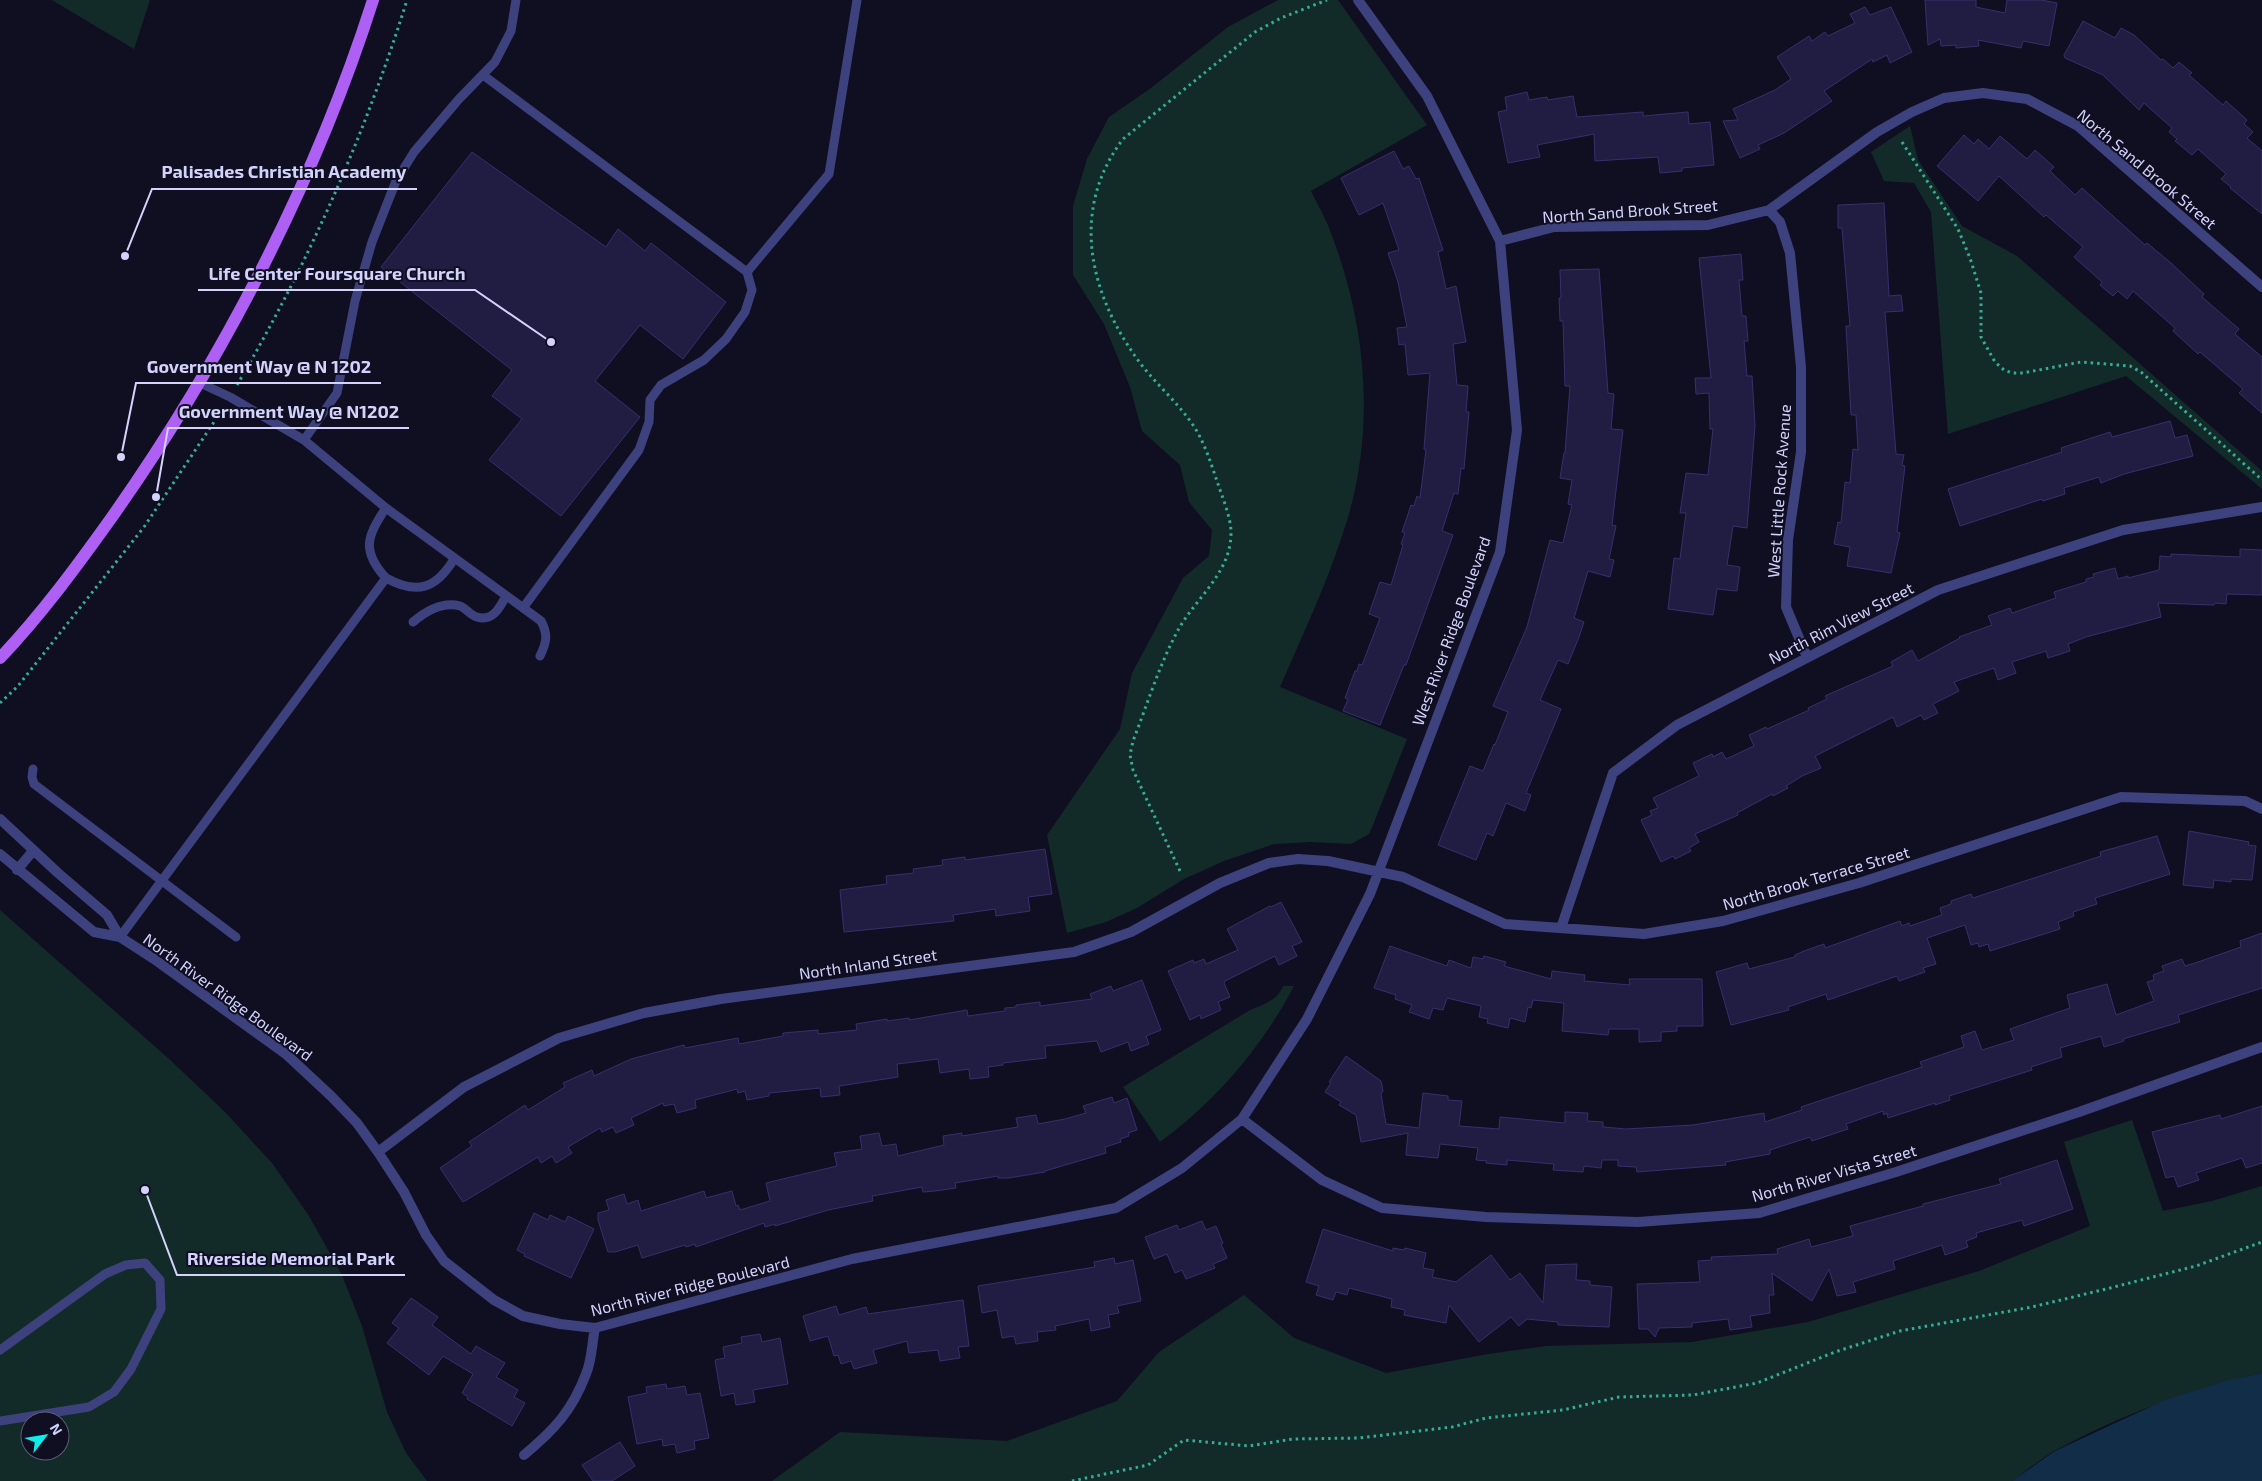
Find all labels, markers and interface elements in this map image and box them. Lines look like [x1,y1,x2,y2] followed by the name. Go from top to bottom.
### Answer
[2074,105,2221,232] street label: North Sand Brook Street
[152,156,417,189] callout: Palisades Christian Academy
[162,160,407,182] text: Palisades Christian Academy
[1542,195,1718,226] street label: North Sand Brook Street
[198,257,475,290] callout: Life Center Foursquare Church
[208,262,466,284] text: Life Center Foursquare Church
[136,350,381,383] callout: Government Way @ N 1202
[147,355,371,377] text: Government Way @ N 1202
[168,395,409,428] callout: Government Way @ N1202
[179,400,399,422] text: Government Way @ N1202
[1763,403,1794,578] street label: West Little Rock Avenue
[1407,534,1494,728] street label: West River Ridge Boulevard
[1765,578,1916,667] street label: North Rim View Street
[1720,842,1911,913] street label: North Brook Terrace Street
[140,929,317,1064] street label: North River Ridge Boulevard
[798,944,938,983] street label: North Inland Street
[1749,1140,1918,1205] street label: North River Vista Street
[177,1242,405,1275] callout: Riverside Memorial Park
[187,1247,395,1269] text: Riverside Memorial Park
[588,1252,791,1319] street label: North River Ridge Boulevard
[20,1411,70,1461] north arrow
[47,1420,66,1438] text: N

